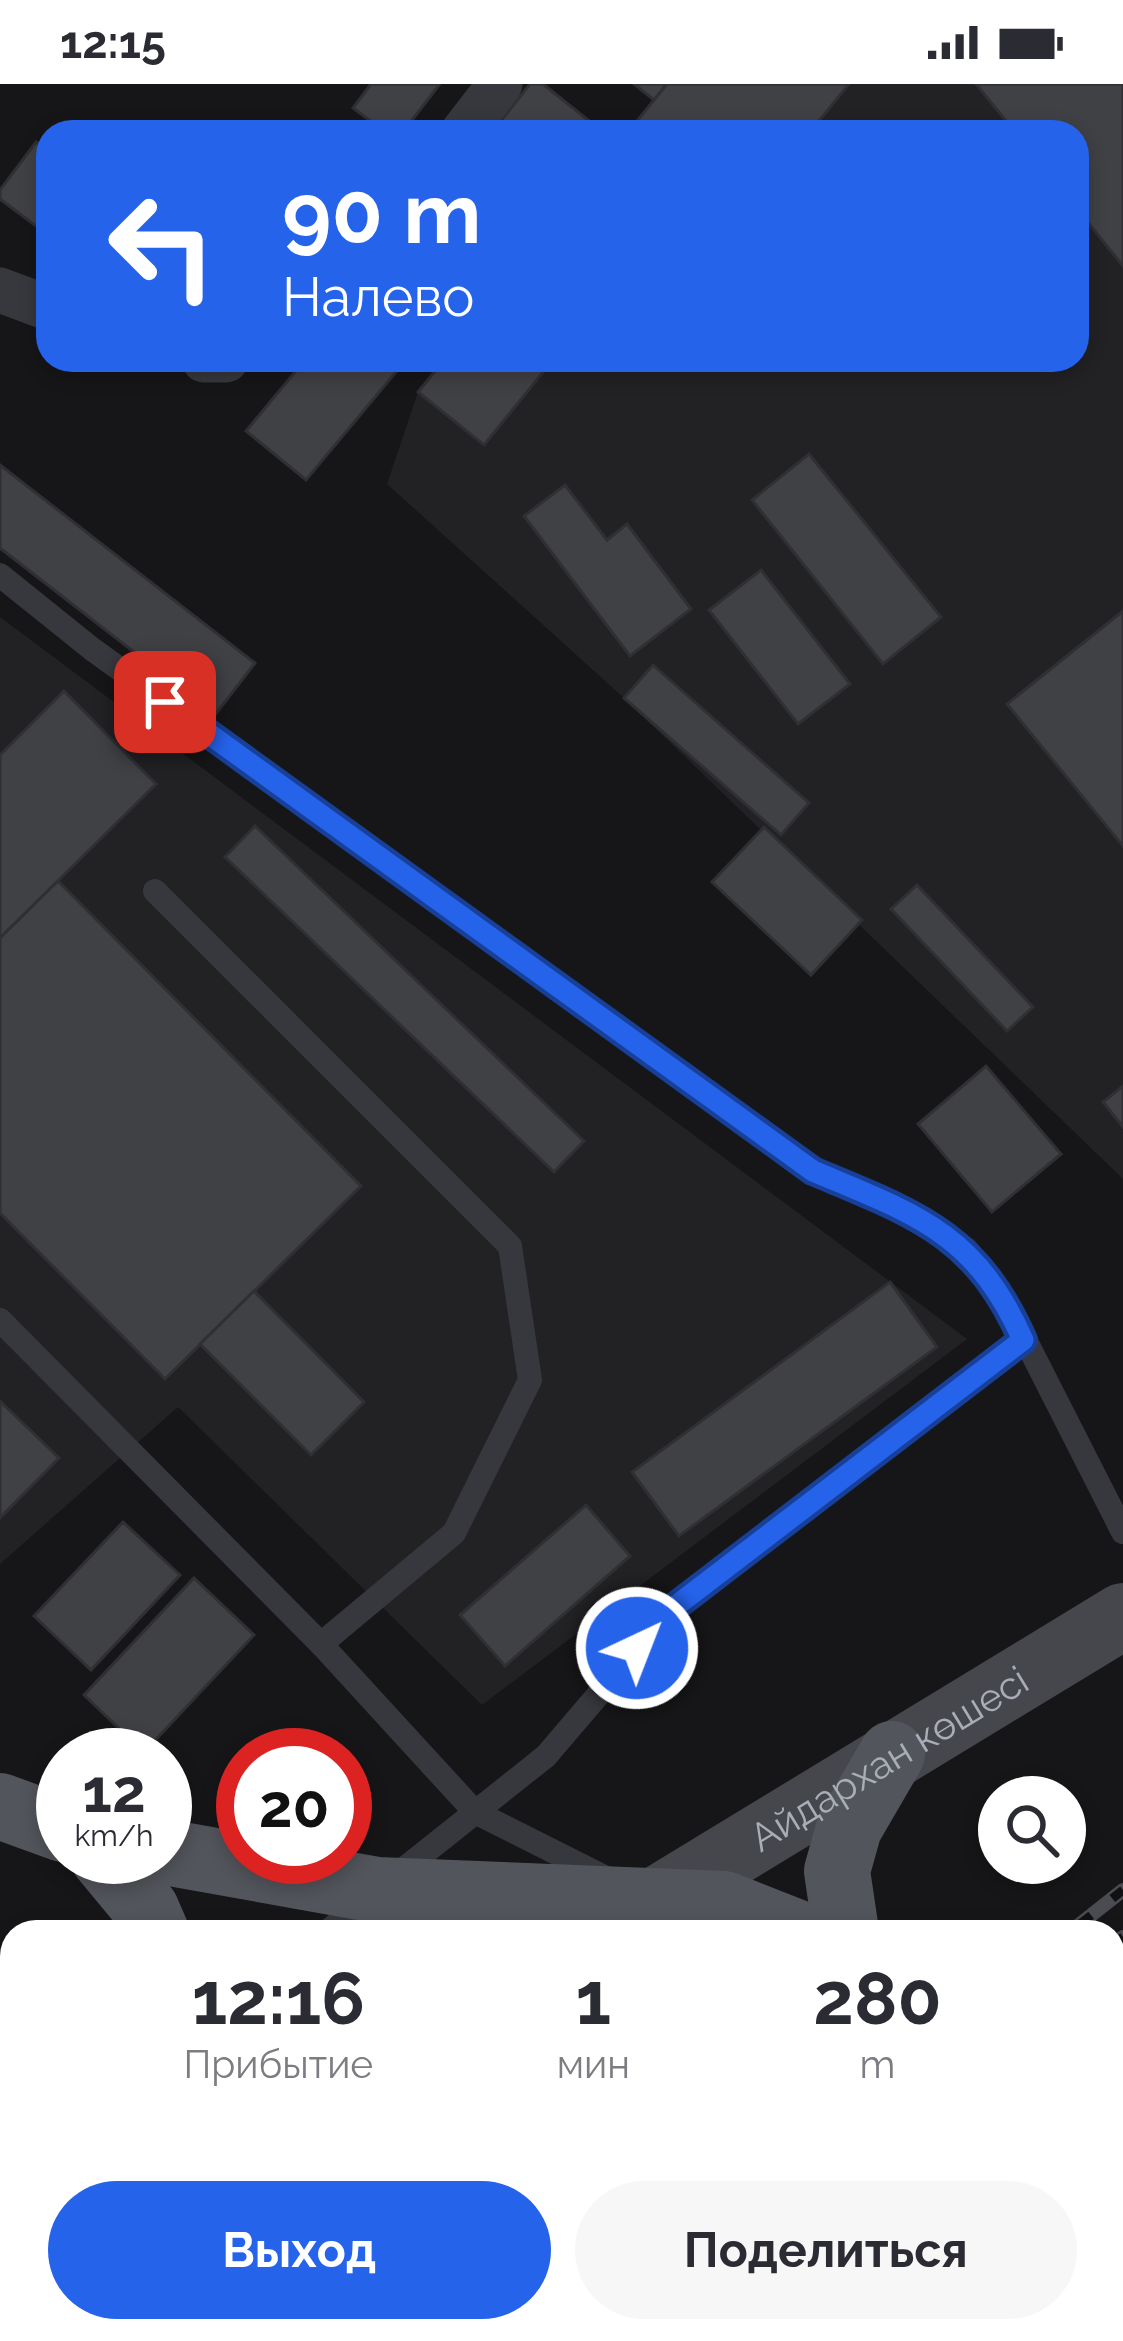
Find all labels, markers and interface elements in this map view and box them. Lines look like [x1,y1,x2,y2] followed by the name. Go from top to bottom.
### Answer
[60,16,166,69] text: 12:15
[282,164,481,263] text: 90 m
[84,168,240,324] icon: left
[282,265,474,329] text: Налево
[114,651,216,753] pin
[132,669,198,735] icon: arrive
[574,1585,700,1711] position arrow
[741,1656,1036,1861] street label: Айдархан көшесі
[216,1728,372,1884] speed limit sign: 20
[82,1756,146,1826] text: 12
[978,1776,1086,1884] map controls
[978,1776,1086,1884] button: search
[74,1818,154,1853] text: km/h
[192,1956,365,2041] text: 12:16
[575,1956,611,2041] text: 1
[813,1956,942,2041] text: 280
[183,2041,373,2087] text: Прибытие
[557,2041,630,2087] text: мин
[860,2041,895,2087] text: m
[48,2181,551,2319] button: Выход
[575,2181,1077,2319] button: Поделиться

